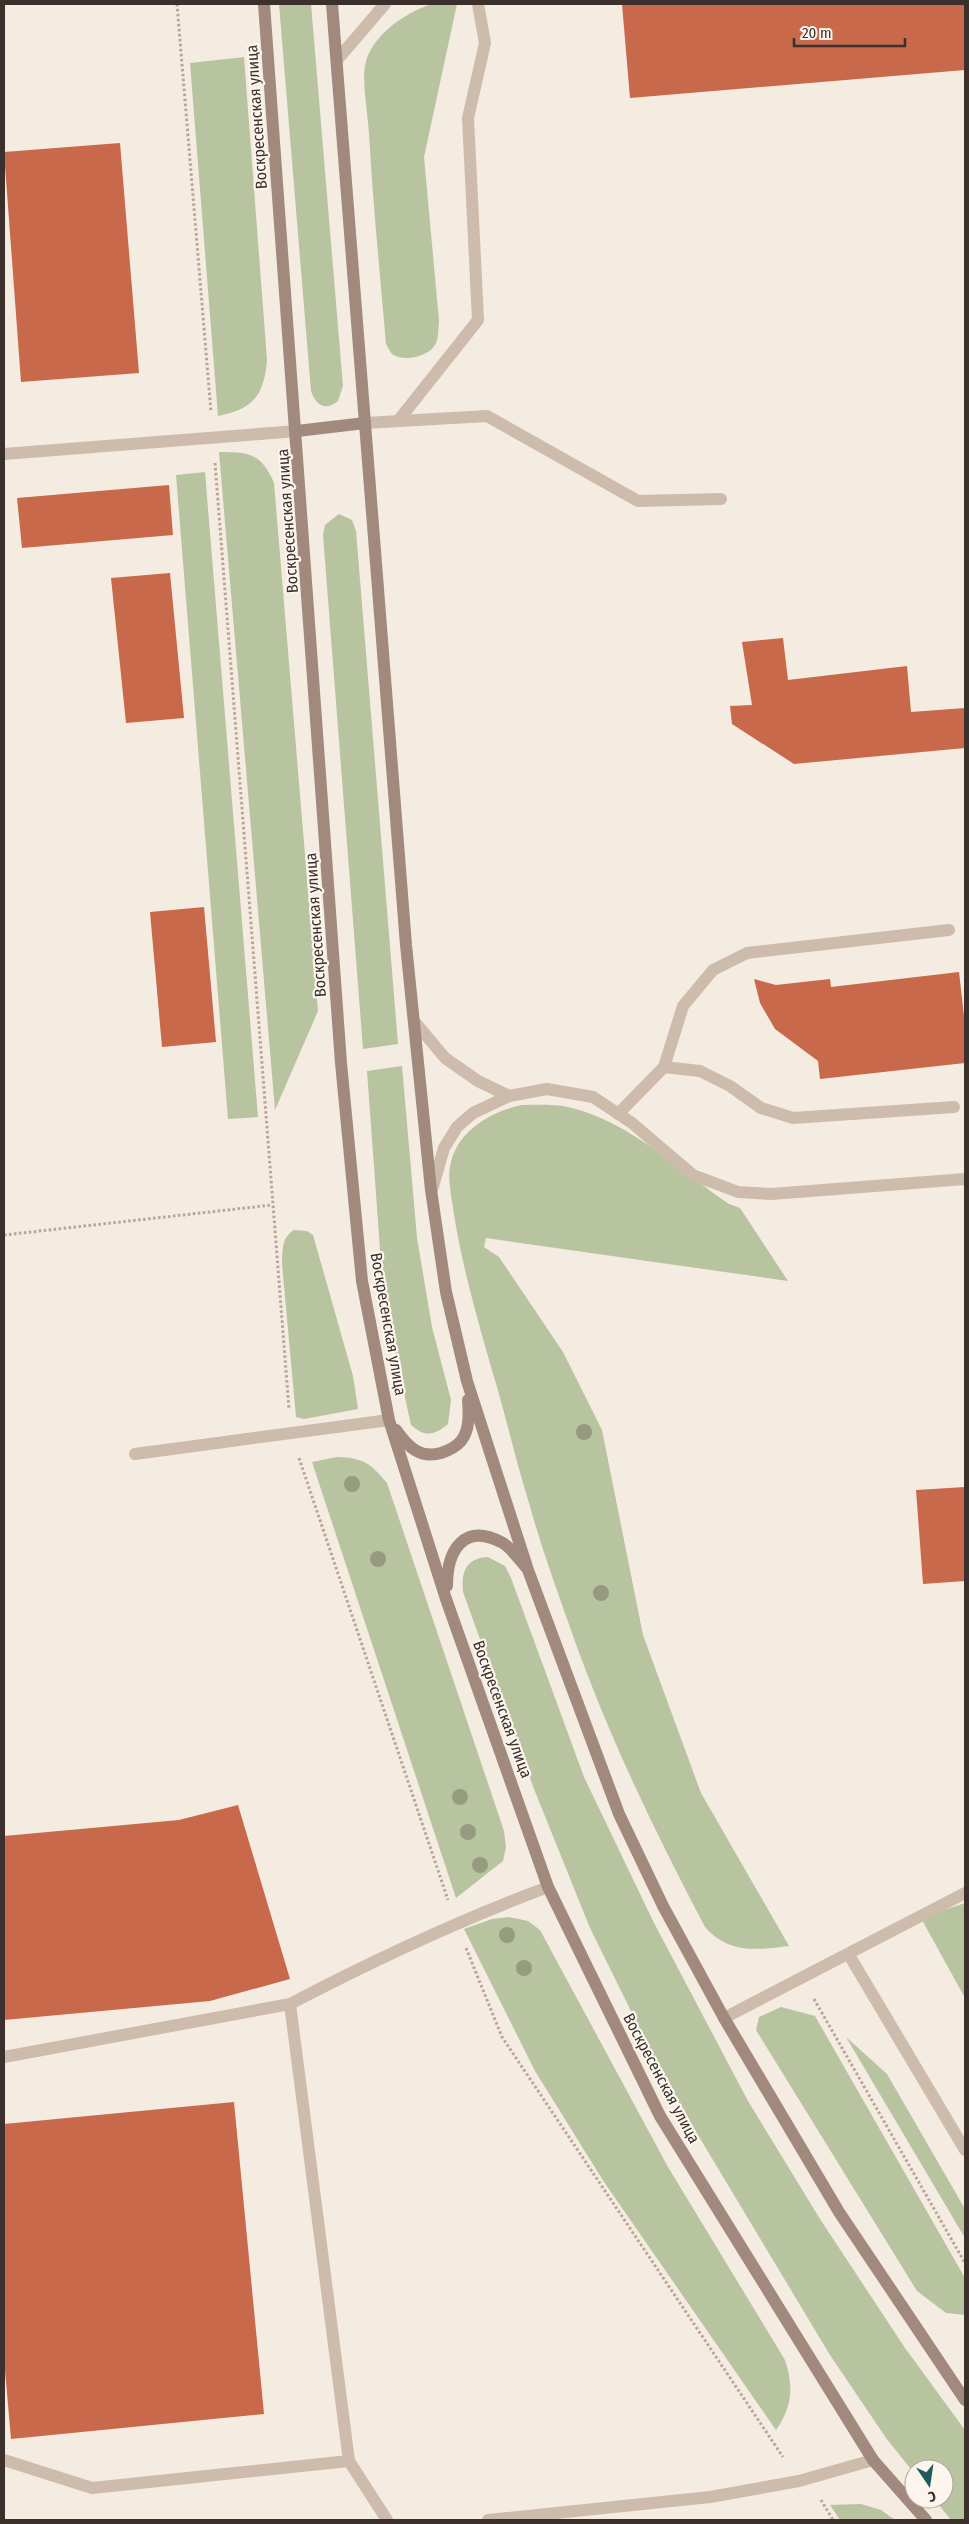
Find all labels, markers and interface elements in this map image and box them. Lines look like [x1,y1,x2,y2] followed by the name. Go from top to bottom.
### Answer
[794,15,905,47] scale bar
[802,24,832,42] text: 20 m
[242,44,271,190] street label: Воскресенская улица
[273,448,302,594] street label: Воскресенская улица
[301,852,330,998] street label: Воскресенская улица
[367,1251,410,1397] street label: Воскресенская улица
[469,1638,536,1781] street label: Воскресенская улица
[619,2010,704,2147] street label: Воскресенская улица
[904,2459,954,2509] north arrow
[926,2487,937,2505] text: С

